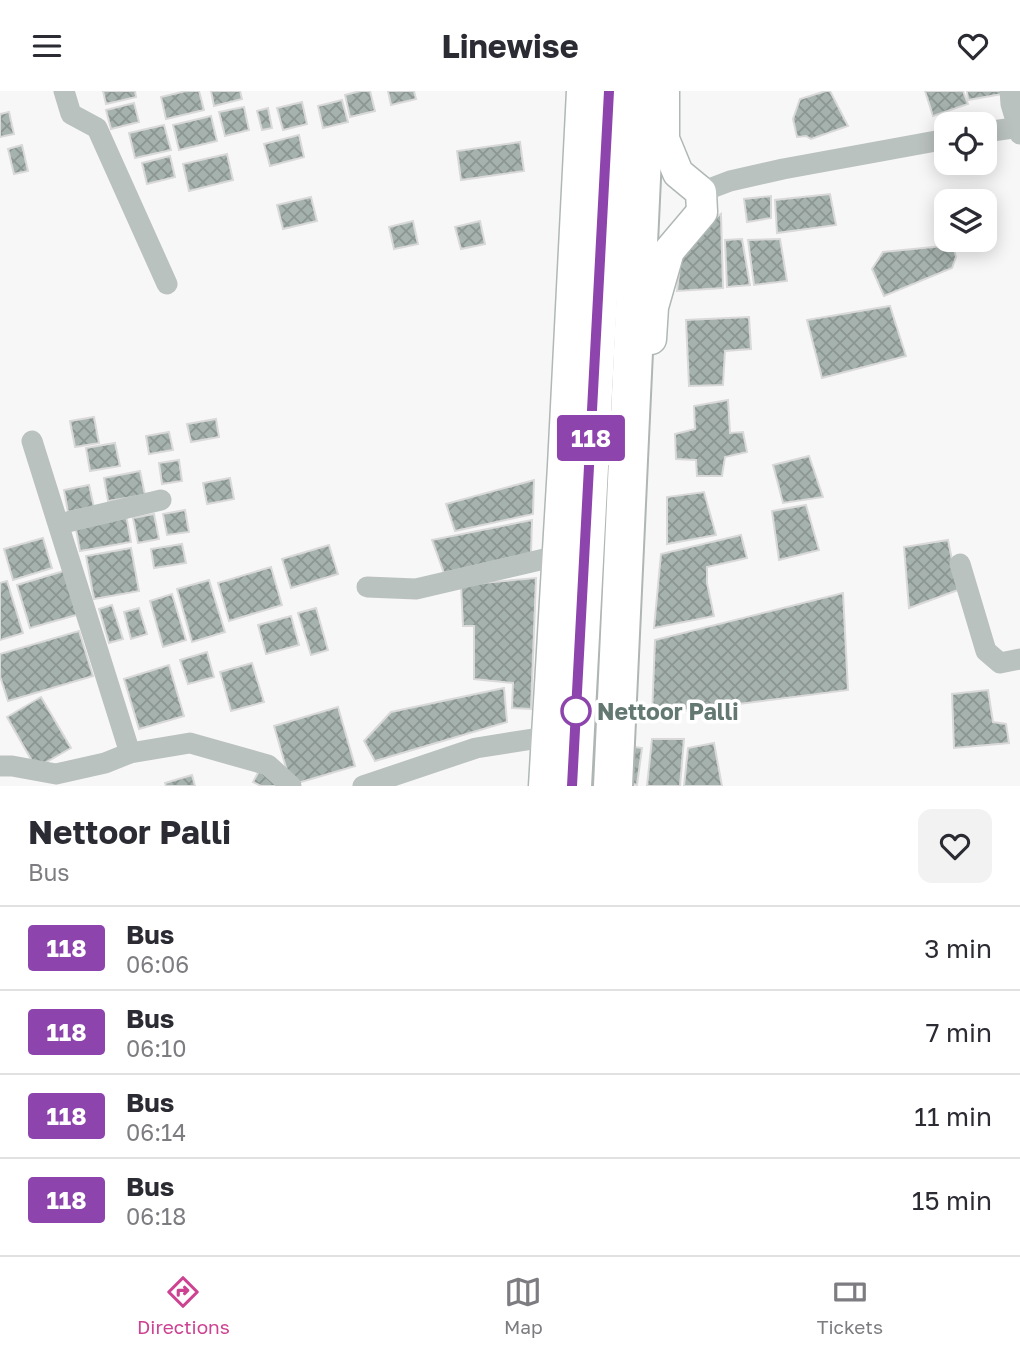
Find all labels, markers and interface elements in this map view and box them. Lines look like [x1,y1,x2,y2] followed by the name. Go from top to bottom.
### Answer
[28,27,66,65] icon: menu
[441,27,579,65] text: Linewise
[954,27,992,65] icon: heart
[934,112,997,252] map controls
[934,112,997,175] button: locate
[934,189,997,252] button: layers
[551,415,631,461] line badge: 118
[571,423,611,452] text: 118
[561,696,591,726] marker: Nettoor Palli
[597,697,739,725] place label: Nettoor Palli
[918,809,992,883] button: heart
[28,812,231,851] text: Nettoor Palli
[28,858,70,886] text: Bus
[126,919,174,950] text: Bus
[46,933,87,962] text: 118
[924,933,992,964] text: 3 min
[126,950,189,978] text: 06:06
[126,1003,174,1034] text: Bus
[46,1017,87,1046] text: 118
[926,1017,992,1048] text: 7 min
[126,1034,187,1062] text: 06:10
[126,1087,174,1118] text: Bus
[46,1101,87,1130] text: 118
[914,1101,992,1132] text: 11 min
[126,1118,186,1146] text: 06:14
[126,1171,174,1202] text: Bus
[46,1185,87,1214] text: 118
[912,1185,992,1216] text: 15 min
[126,1202,186,1230] text: 06:18
[137,1273,230,1338] tab: Directions
[504,1273,543,1338] tab: Map
[817,1273,883,1338] tab: Tickets

